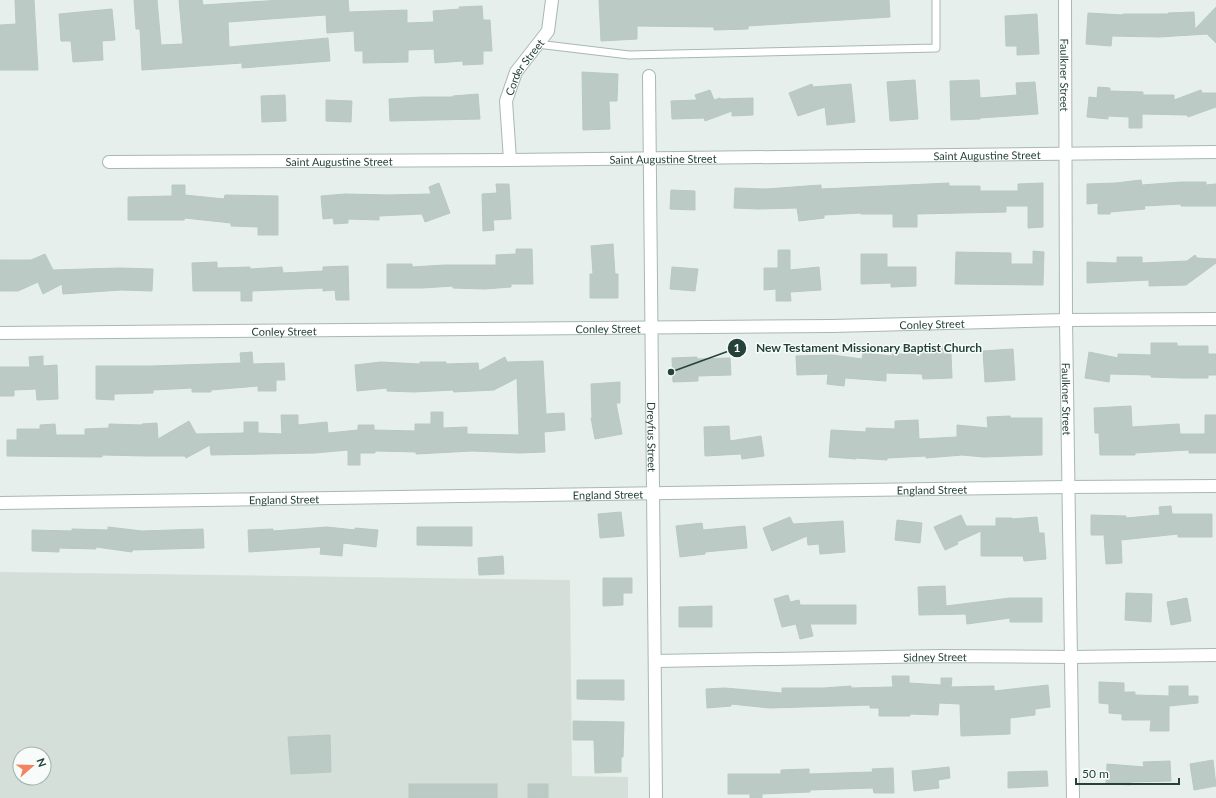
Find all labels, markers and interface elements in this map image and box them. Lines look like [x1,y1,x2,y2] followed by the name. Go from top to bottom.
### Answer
[502,36,546,97] street label: Corder Street
[1059,39,1072,111] street label: Faulkner Street
[933,147,1041,162] street label: Saint Augustine Street
[609,151,717,165] street label: Saint Augustine Street
[285,154,393,168] street label: Saint Augustine Street
[899,316,965,331] street label: Conley Street
[575,321,641,335] street label: Conley Street
[251,324,317,337] street label: Conley Street
[727,336,990,360] callout: New Testament Missionary Baptist Church
[734,340,741,355] text: 1
[756,340,982,355] text: New Testament Missionary Baptist Church
[1060,362,1074,436] street label: Faulkner Street
[646,402,659,472] street label: Dreyfus Street
[897,482,967,496] street label: England Street
[573,487,643,501] street label: England Street
[249,492,319,506] street label: England Street
[903,649,967,663] street label: Sidney Street
[12,746,52,786] north arrow
[34,756,49,769] text: N
[1076,760,1179,786] scale bar
[1082,766,1109,781] text: 50 m

